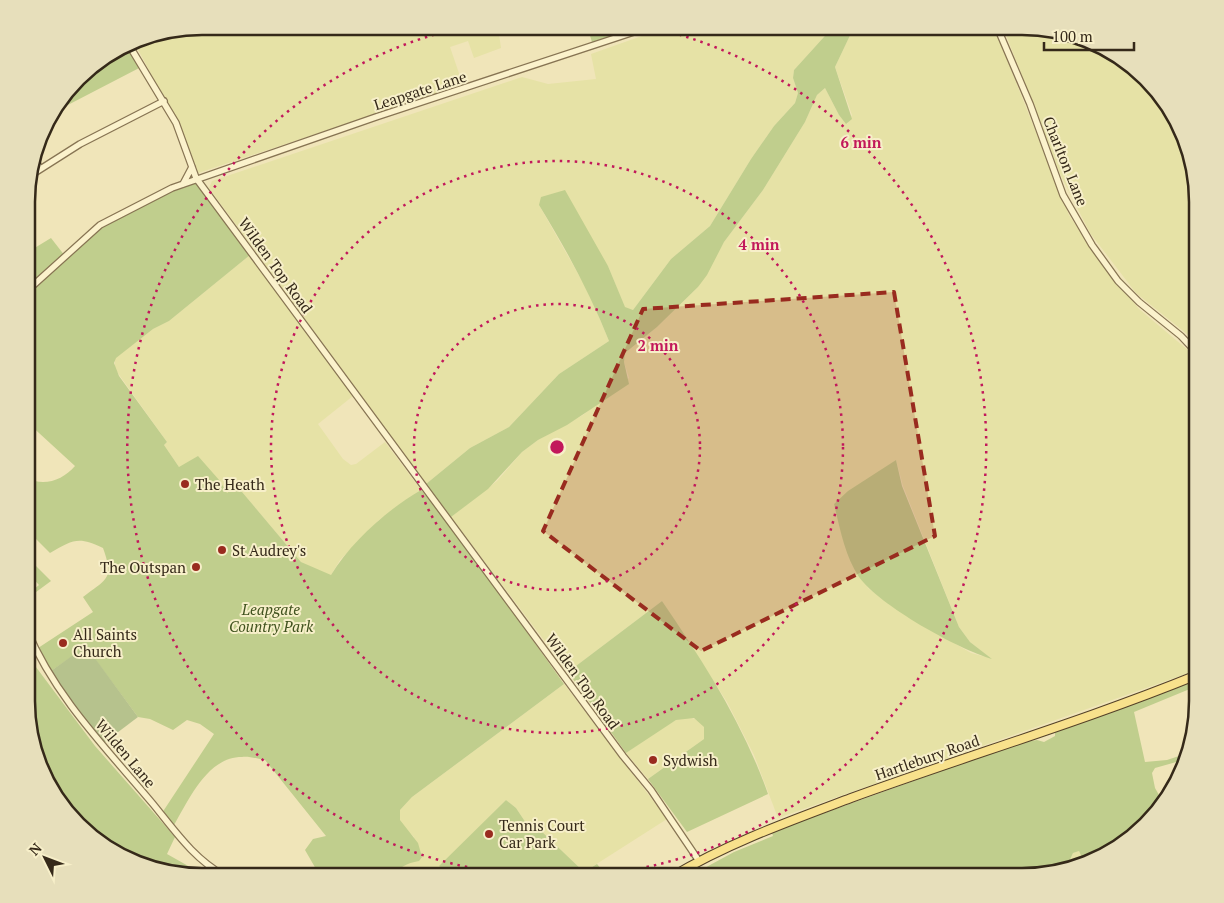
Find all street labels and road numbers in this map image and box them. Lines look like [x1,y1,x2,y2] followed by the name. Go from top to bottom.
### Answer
[371,66,469,114] street label: Leapgate Lane
[1039,113,1093,209] street label: Charlton Lane
[234,213,318,317] street label: Wilden Top Road
[541,629,625,733] street label: Wilden Top Road
[91,714,161,792] street label: Wilden Lane
[872,730,982,784] street label: Hartlebury Road

